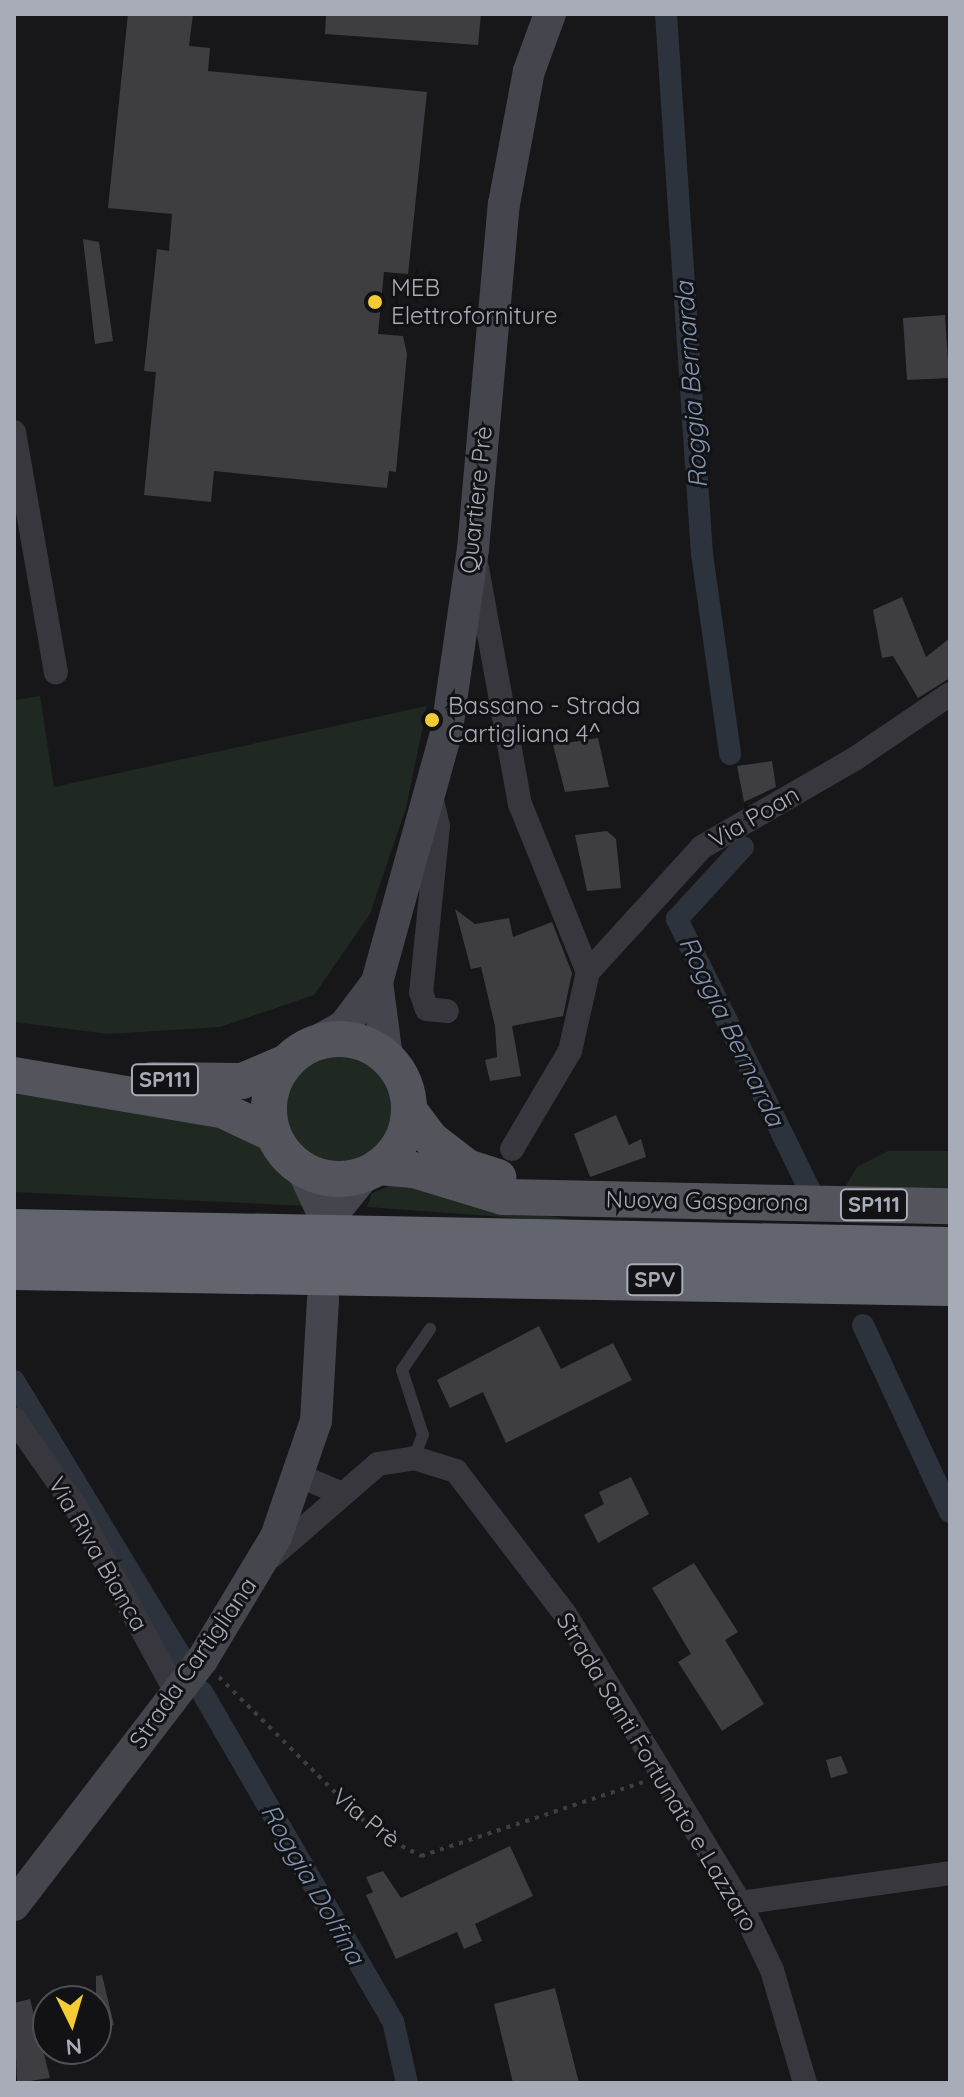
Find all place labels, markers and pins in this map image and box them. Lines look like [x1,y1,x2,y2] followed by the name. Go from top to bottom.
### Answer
[391,274,557,330] place label: MEB Elettroforniture
[366,293,384,311] marker: MEB Elettroforniture
[448,692,640,748] place label: Bassano - Strada Cartigliana 4^
[423,711,441,729] marker: Bassano - Strada Cartigliana 4^

